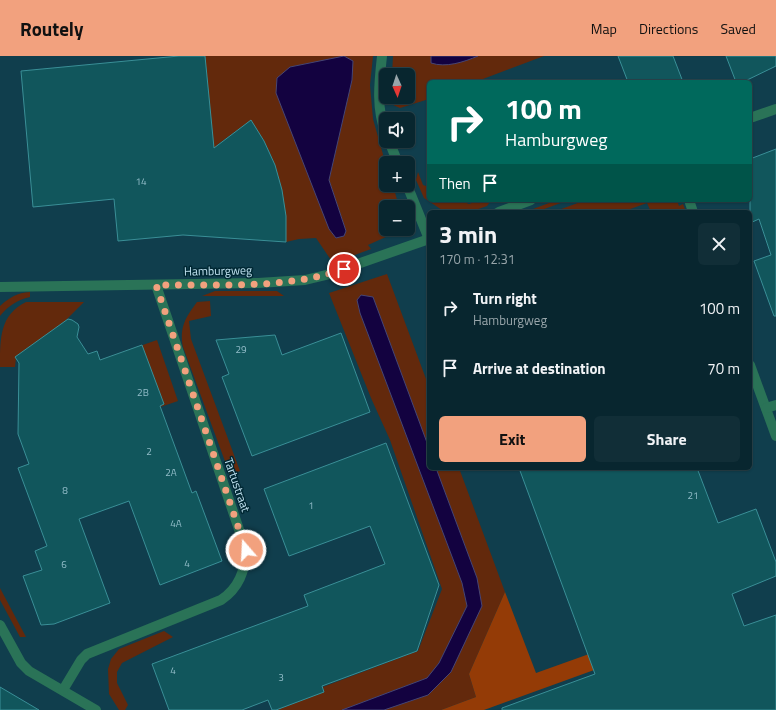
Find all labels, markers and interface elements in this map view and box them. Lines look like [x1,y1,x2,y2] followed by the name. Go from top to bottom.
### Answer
[20,14,83,43] text: Routely
[591,18,617,39] text: Map
[639,18,698,39] text: Directions
[720,18,756,39] text: Saved
[379,68,415,104] north arrow
[379,68,415,236] map controls
[505,87,582,130] text: 100 m
[439,96,491,148] icon: right
[379,112,415,148] button: sound
[505,126,608,153] text: Hamburgweg
[379,156,415,192] button: +
[439,172,471,195] text: Then
[479,172,501,194] icon: arrive
[135,174,147,189] house number: 14
[379,200,415,236] button: −
[439,216,497,252] text: 3 min
[698,223,740,265] button: close
[439,249,515,269] text: 170 m · 12:31
[327,252,361,286] pin
[333,258,355,280] icon: arrive
[184,260,252,281] street label: Hamburgweg
[473,287,537,310] text: Turn right
[439,297,461,319] icon: right
[699,297,740,320] text: 100 m
[473,310,547,330] text: Hamburgweg
[235,342,247,357] house number: 29
[439,357,461,379] icon: arrive
[473,357,606,380] text: Arrive at destination
[707,357,740,380] text: 70 m
[137,385,149,400] house number: 2B
[439,416,586,462] button: Exit
[594,416,740,462] button: Share
[146,444,152,459] house number: 2
[219,455,256,515] street label: Tartustraat
[165,465,177,480] house number: 2A
[62,483,68,498] house number: 8
[687,488,699,503] house number: 21
[308,498,314,513] house number: 1
[170,516,182,531] house number: 4A
[225,529,267,571] position arrow
[184,556,190,571] house number: 4
[61,557,67,572] house number: 6
[170,663,176,678] house number: 4
[278,670,284,685] house number: 3

